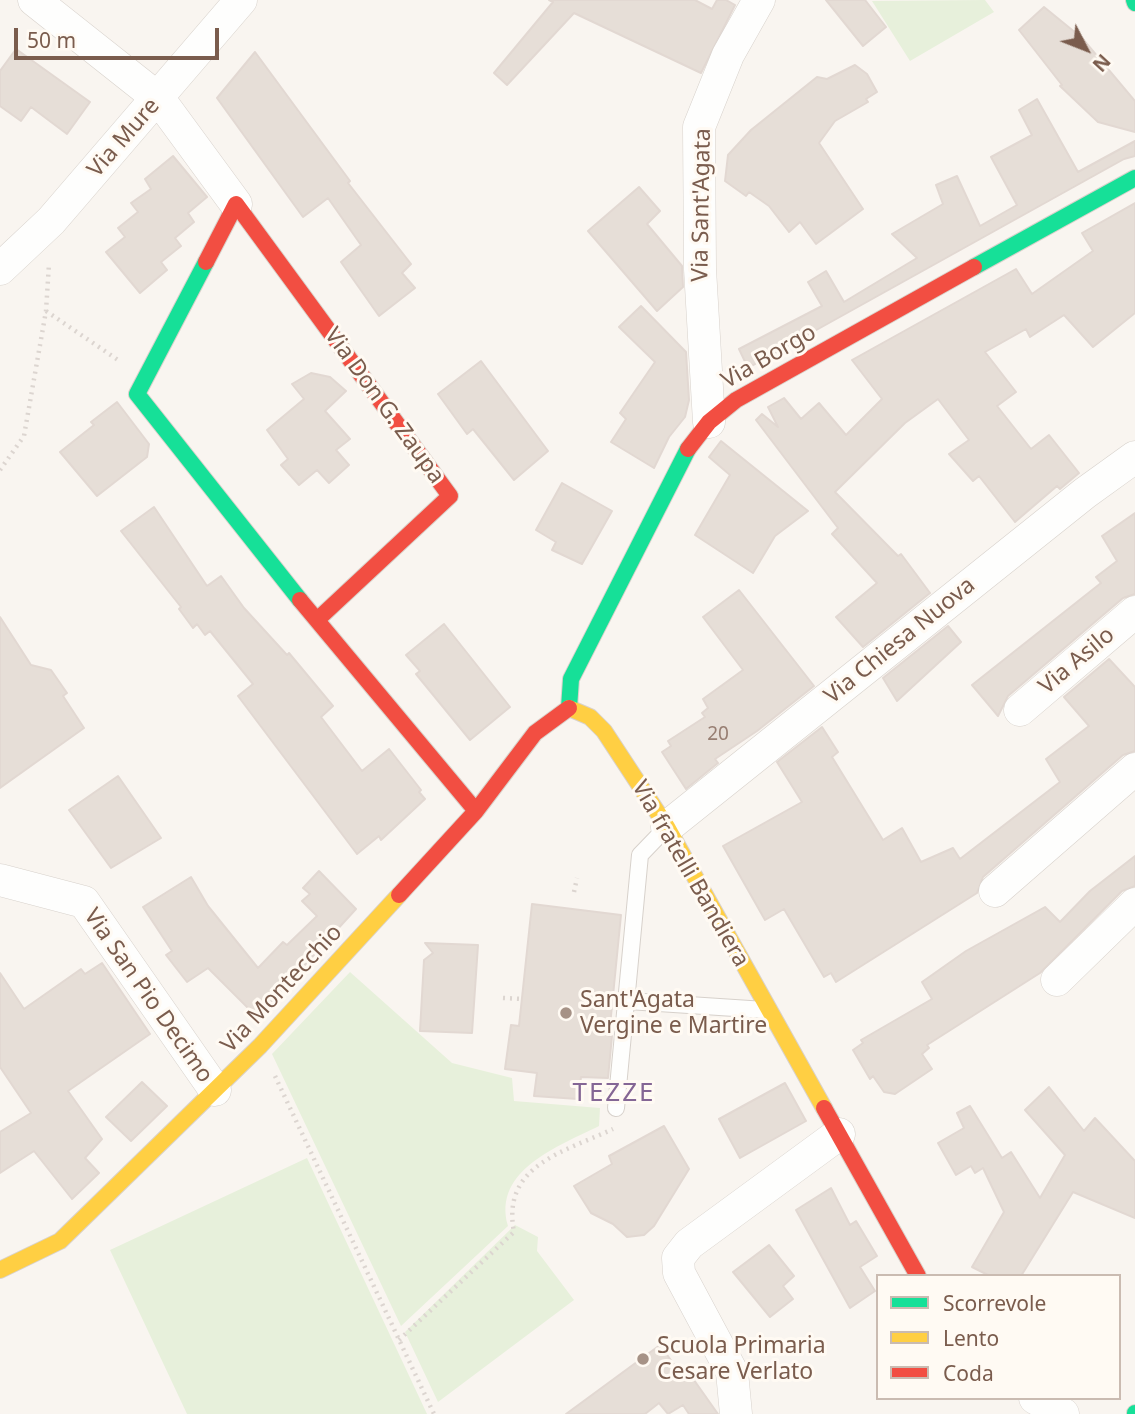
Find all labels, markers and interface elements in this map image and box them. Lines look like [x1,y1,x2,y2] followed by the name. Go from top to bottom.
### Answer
[18,14,222,58] scale bar
[1051,14,1121,84] north arrow
[27,26,76,54] text: 50 m
[1087,49,1116,77] text: N
[82,93,166,183] street label: Via Mure
[687,128,717,282] street label: Via Sant'Agata
[717,319,821,395] street label: Via Borgo
[318,323,450,489] street label: Via Don G. Zaupa
[819,572,981,710] street label: Via Chiesa Nuova
[1034,621,1120,701] street label: Via Asilo
[707,724,729,746] house number: 20
[625,776,755,972] street label: Via fratelli Bandiera
[78,904,218,1088] street label: Via San Pio Decimo
[216,919,348,1059] street label: Via Montecchio
[580,986,767,1040] place label: Sant'Agata Vergine e Martire
[558,1005,574,1021] marker: Sant'Agata Vergine e Martire
[573,1078,655,1110] district label: TEZZE
[876,1274,1121,1400] legend
[943,1289,1046,1317] text: Scorrevole
[943,1324,999,1352] text: Lento
[657,1332,826,1386] place label: Scuola Primaria Cesare Verlato
[635,1351,651,1367] marker: Scuola Primaria Cesare Verlato
[943,1359,994,1387] text: Coda

